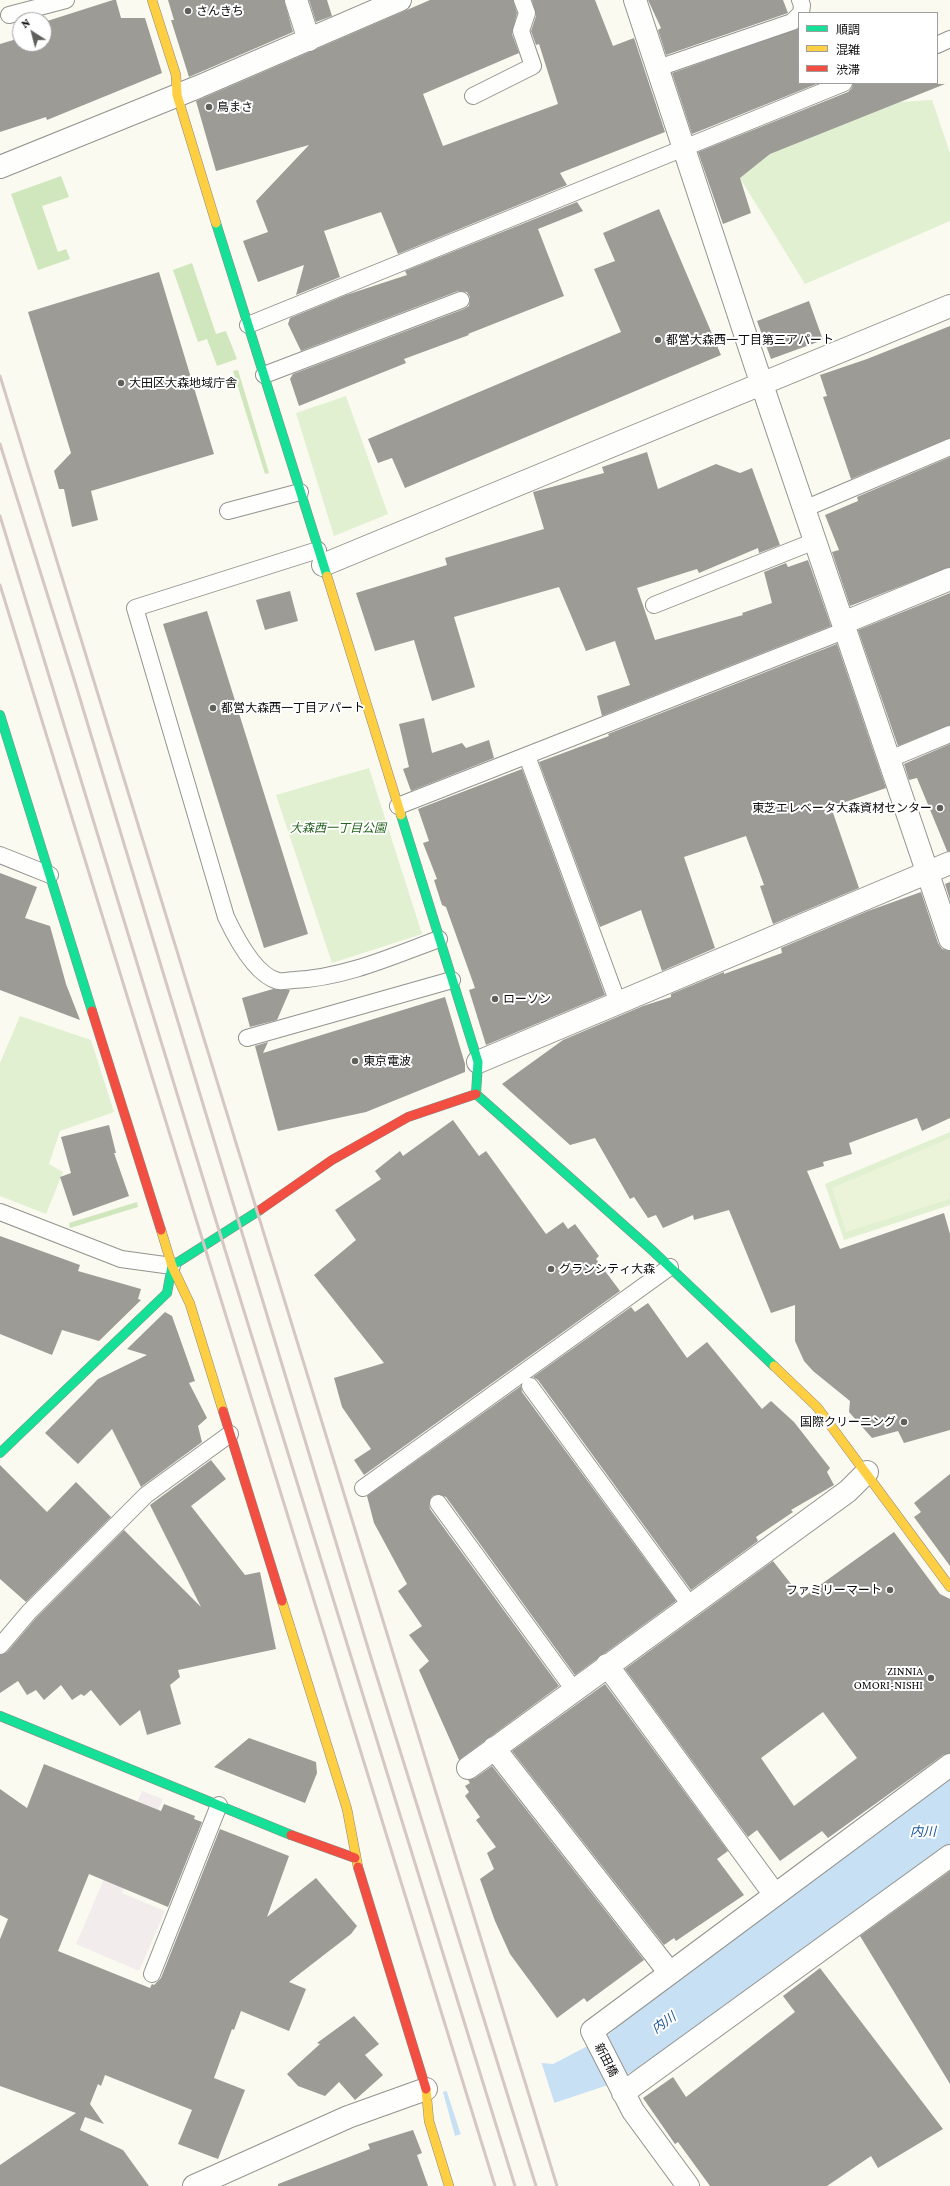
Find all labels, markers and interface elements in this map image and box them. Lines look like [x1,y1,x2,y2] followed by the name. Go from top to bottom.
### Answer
[196,4,244,18] place label: さんきち
[183,6,193,16] marker: さんきち
[12,12,52,52] north arrow
[798,12,938,84] legend
[19,16,32,30] text: N
[836,23,860,37] text: 順調
[836,43,860,57] text: 混雑
[836,63,860,77] text: 渋滞
[217,100,253,114] place label: 鳥まさ
[204,102,214,112] marker: 鳥まさ
[666,333,834,347] place label: 都営大森西一丁目第三アパート
[653,335,663,345] marker: 都営大森西一丁目第三アパート
[129,376,237,390] place label: 大田区大森地域庁舎
[116,378,126,388] marker: 大田区大森地域庁舎
[221,701,365,715] place label: 都営大森西一丁目アパート
[208,703,218,713] marker: 都営大森西一丁目アパート
[752,801,932,815] place label: 東芝エレベータ大森資材センター
[935,803,945,813] marker: 東芝エレベータ大森資材センター
[290,821,386,835] park label: 大森西一丁目公園
[503,992,551,1006] place label: ローソン
[490,994,500,1004] marker: ローソン
[363,1054,411,1068] place label: 東京電波
[350,1056,360,1066] marker: 東京電波
[559,1262,655,1276] place label: グランシティ大森
[546,1264,556,1274] marker: グランシティ大森
[800,1415,896,1429] place label: 国際クリーニング
[899,1417,909,1427] marker: 国際クリーニング
[786,1583,882,1597] place label: ファミリーマート
[885,1585,895,1595] marker: ファミリーマート
[854,1664,923,1692] place label: ZINNIA OMORI-NISHI
[926,1673,936,1683] marker: ZINNIA OMORI-NISHI
[910,1824,936,1840] water label: 内川
[649,2009,679,2037] water label: 内川
[591,2041,621,2079] street label: 新田橋

